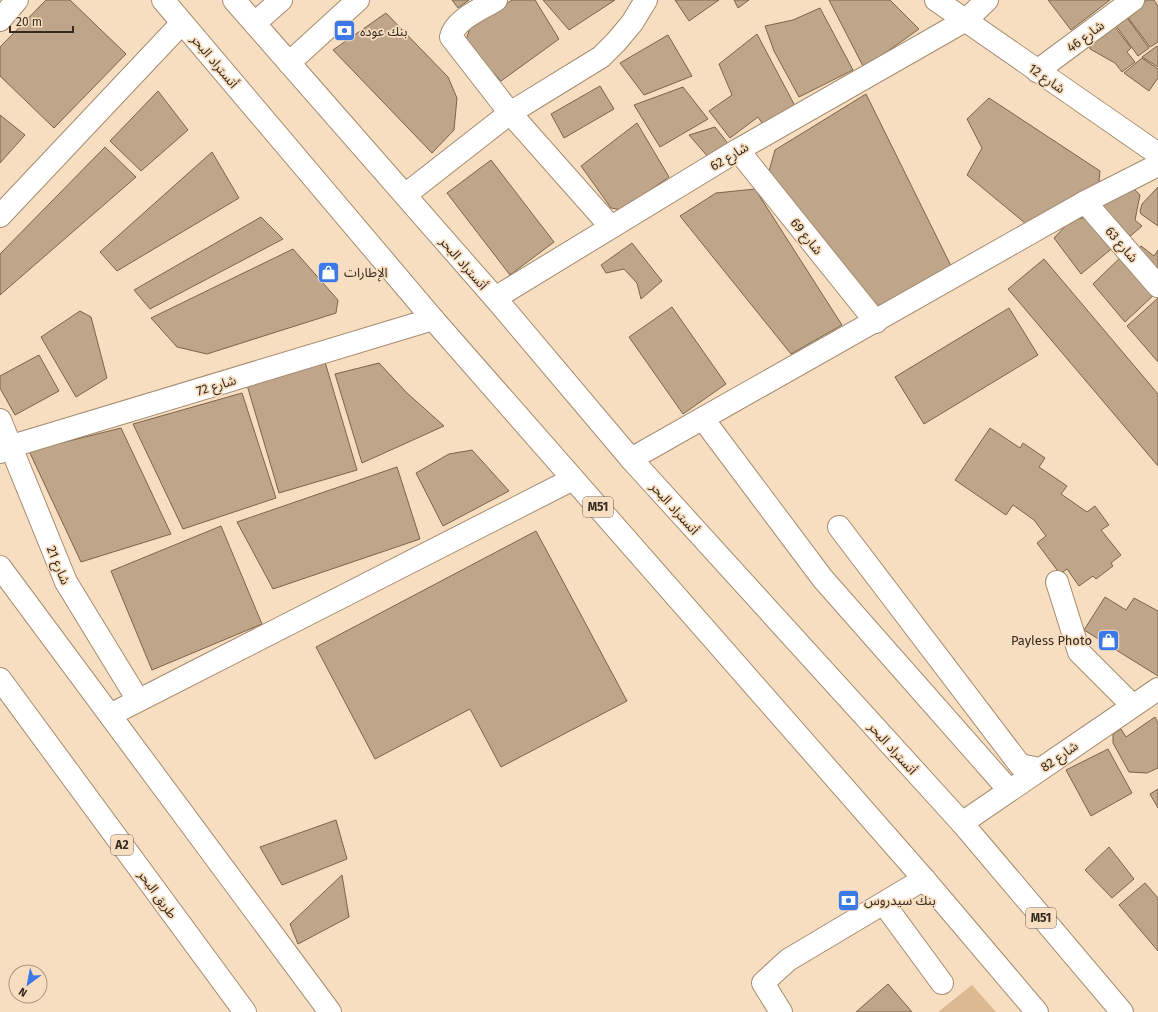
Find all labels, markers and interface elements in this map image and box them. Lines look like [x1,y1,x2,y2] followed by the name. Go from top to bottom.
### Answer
[10,8,73,34] scale bar
[16,15,42,29] text: 20 m
[332,18,358,44] bank icon: بنك عوده
[1064,18,1109,58] street label: شارع 46
[360,24,408,39] place label: بنك عوده
[187,31,242,91] street label: أتستراد البحر
[1024,61,1068,99] street label: شارع 12
[707,139,753,176] street label: شارع 62
[785,215,826,259] street label: شارع 69
[1100,224,1141,267] street label: شارع 63
[436,233,491,293] street label: أتستراد البحر
[315,259,341,285] shop icon: الإطارات
[344,265,388,282] place label: الإطارات
[194,372,239,401] street label: شارع 72
[647,478,702,537] street label: أتستراد البحر
[583,497,613,517] road number: M51
[41,544,73,588] street label: شارع 21
[1095,627,1121,653] shop icon: Payless Photo
[1011,633,1092,648] place label: Payless Photo
[865,718,920,777] street label: أتستراد البحر
[1038,738,1083,777] street label: شارع 82
[111,835,133,855] road number: A2
[134,867,180,922] street label: طريق البحر
[835,887,861,913] bank icon: بنك سيدروس
[864,893,936,909] place label: بنك سيدروس
[1026,908,1056,928] road number: M51
[8,964,48,1004] north arrow
[16,985,30,1000] text: N

